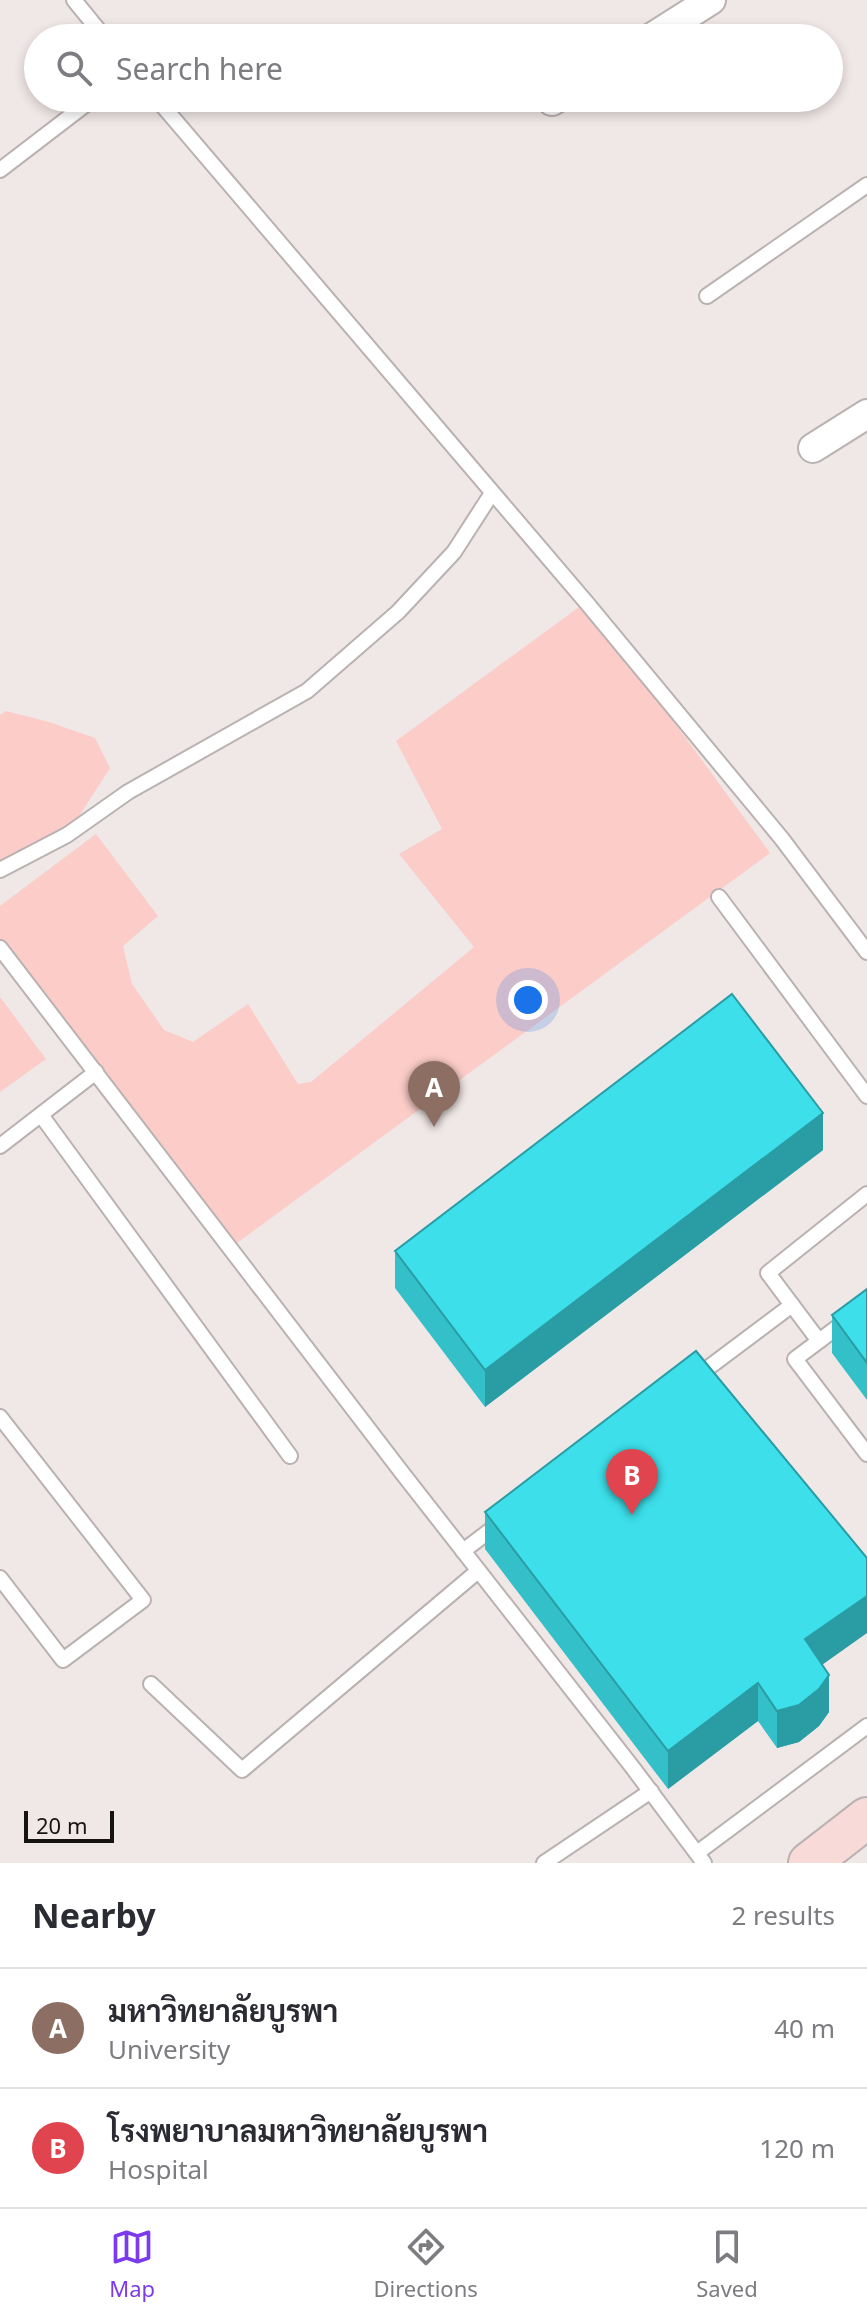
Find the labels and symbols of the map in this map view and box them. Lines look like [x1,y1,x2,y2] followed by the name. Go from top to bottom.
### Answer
[508,980,548,1020] your location
[408,1061,460,1127] pin: A
[606,1449,658,1515] pin: B
[24,1807,114,1843] scale bar

